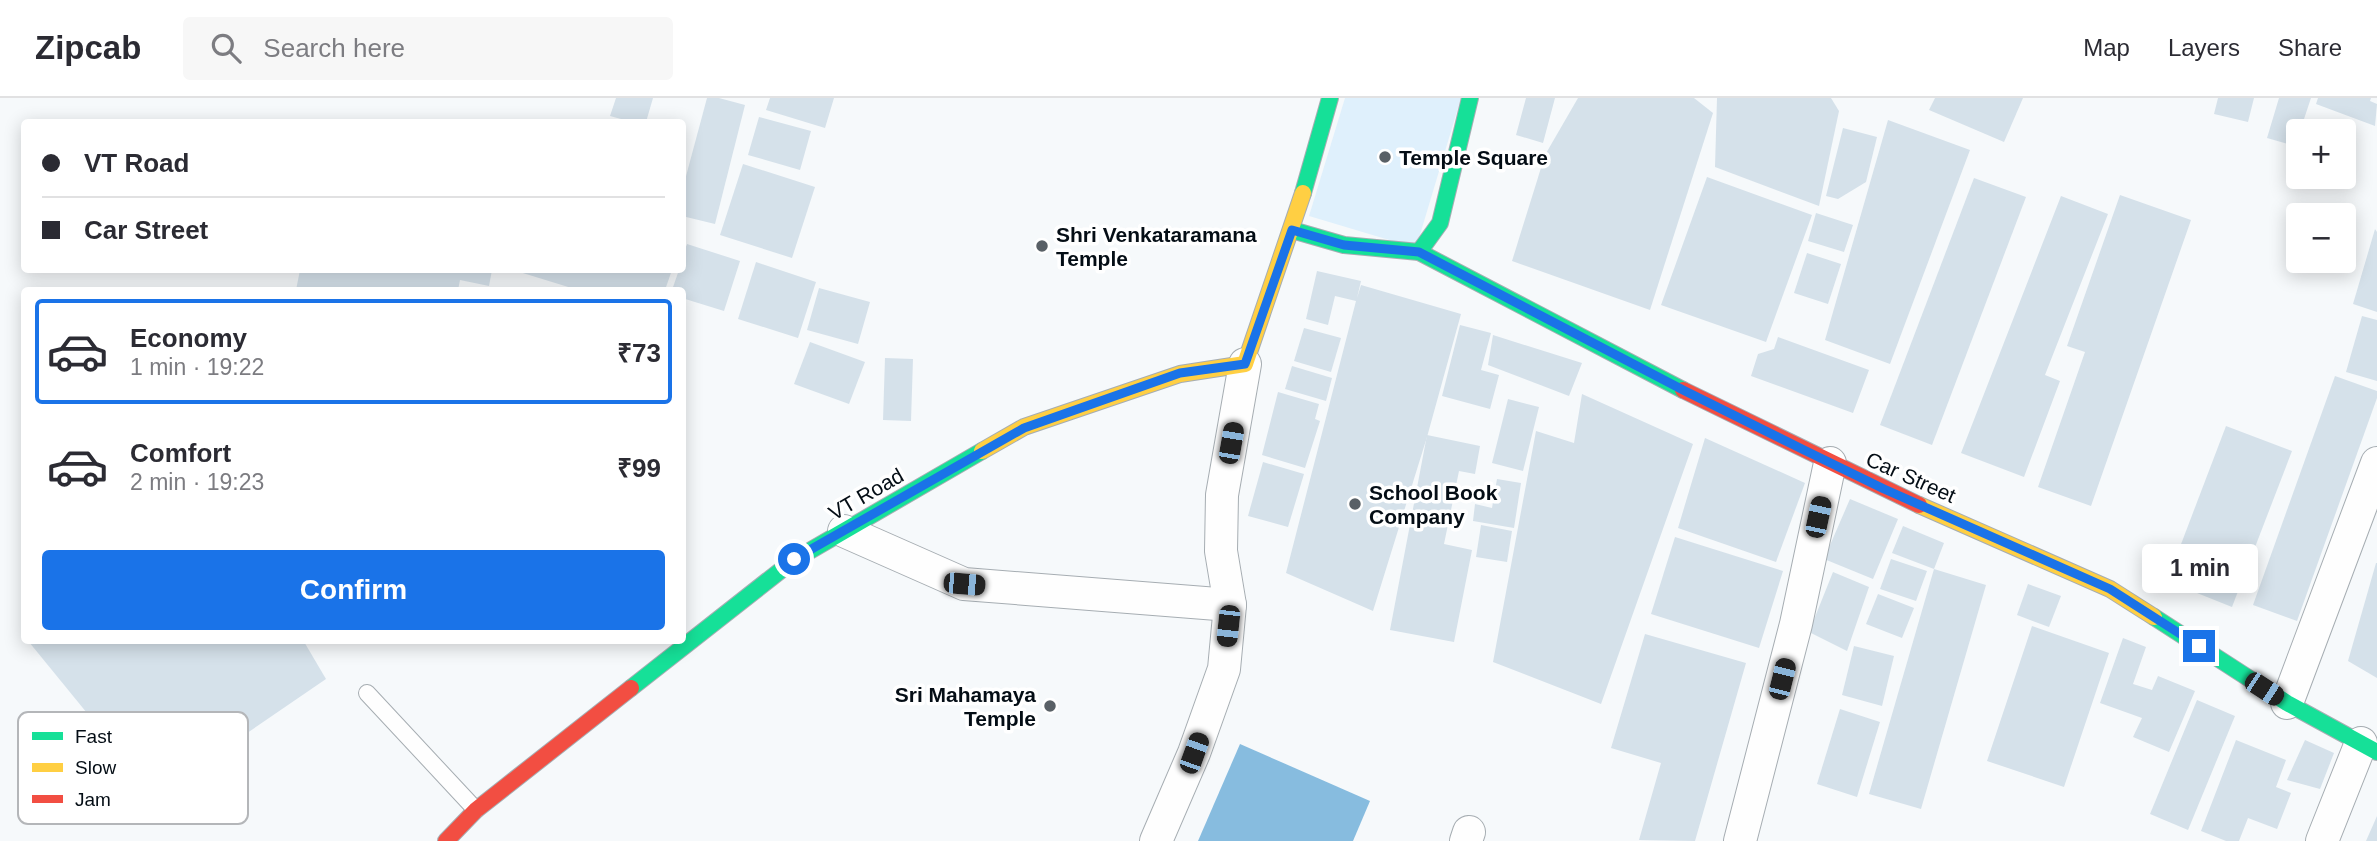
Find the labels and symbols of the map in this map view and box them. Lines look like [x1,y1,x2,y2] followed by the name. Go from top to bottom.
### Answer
[1399,146,1548,169] place label: Temple Square
[1377,149,1393,165] marker: Temple Square
[1056,223,1257,270] place label: Shri Venkataramana Temple
[1034,238,1050,254] marker: Shri Venkataramana Temple
[1218,420,1245,466] car
[1863,447,1960,507] street label: Car Street
[825,463,907,525] street label: VT Road
[1369,481,1498,528] place label: School Book Company
[1804,494,1833,540] car
[1347,496,1363,512] marker: School Book Company
[778,543,810,575] route start
[2141,545,2257,594] callout: 1 min
[943,572,986,596] car
[1216,604,1241,648] car
[2183,630,2215,662] route end
[1767,656,1798,702] car
[2241,669,2288,709] car
[895,683,1036,730] place label: Sri Mahamaya Temple
[1042,698,1058,714] marker: Sri Mahamaya Temple
[18,712,248,824] legend
[75,726,113,747] text: Fast
[1177,730,1212,776] car
[75,757,116,778] text: Slow
[75,789,111,810] text: Jam

